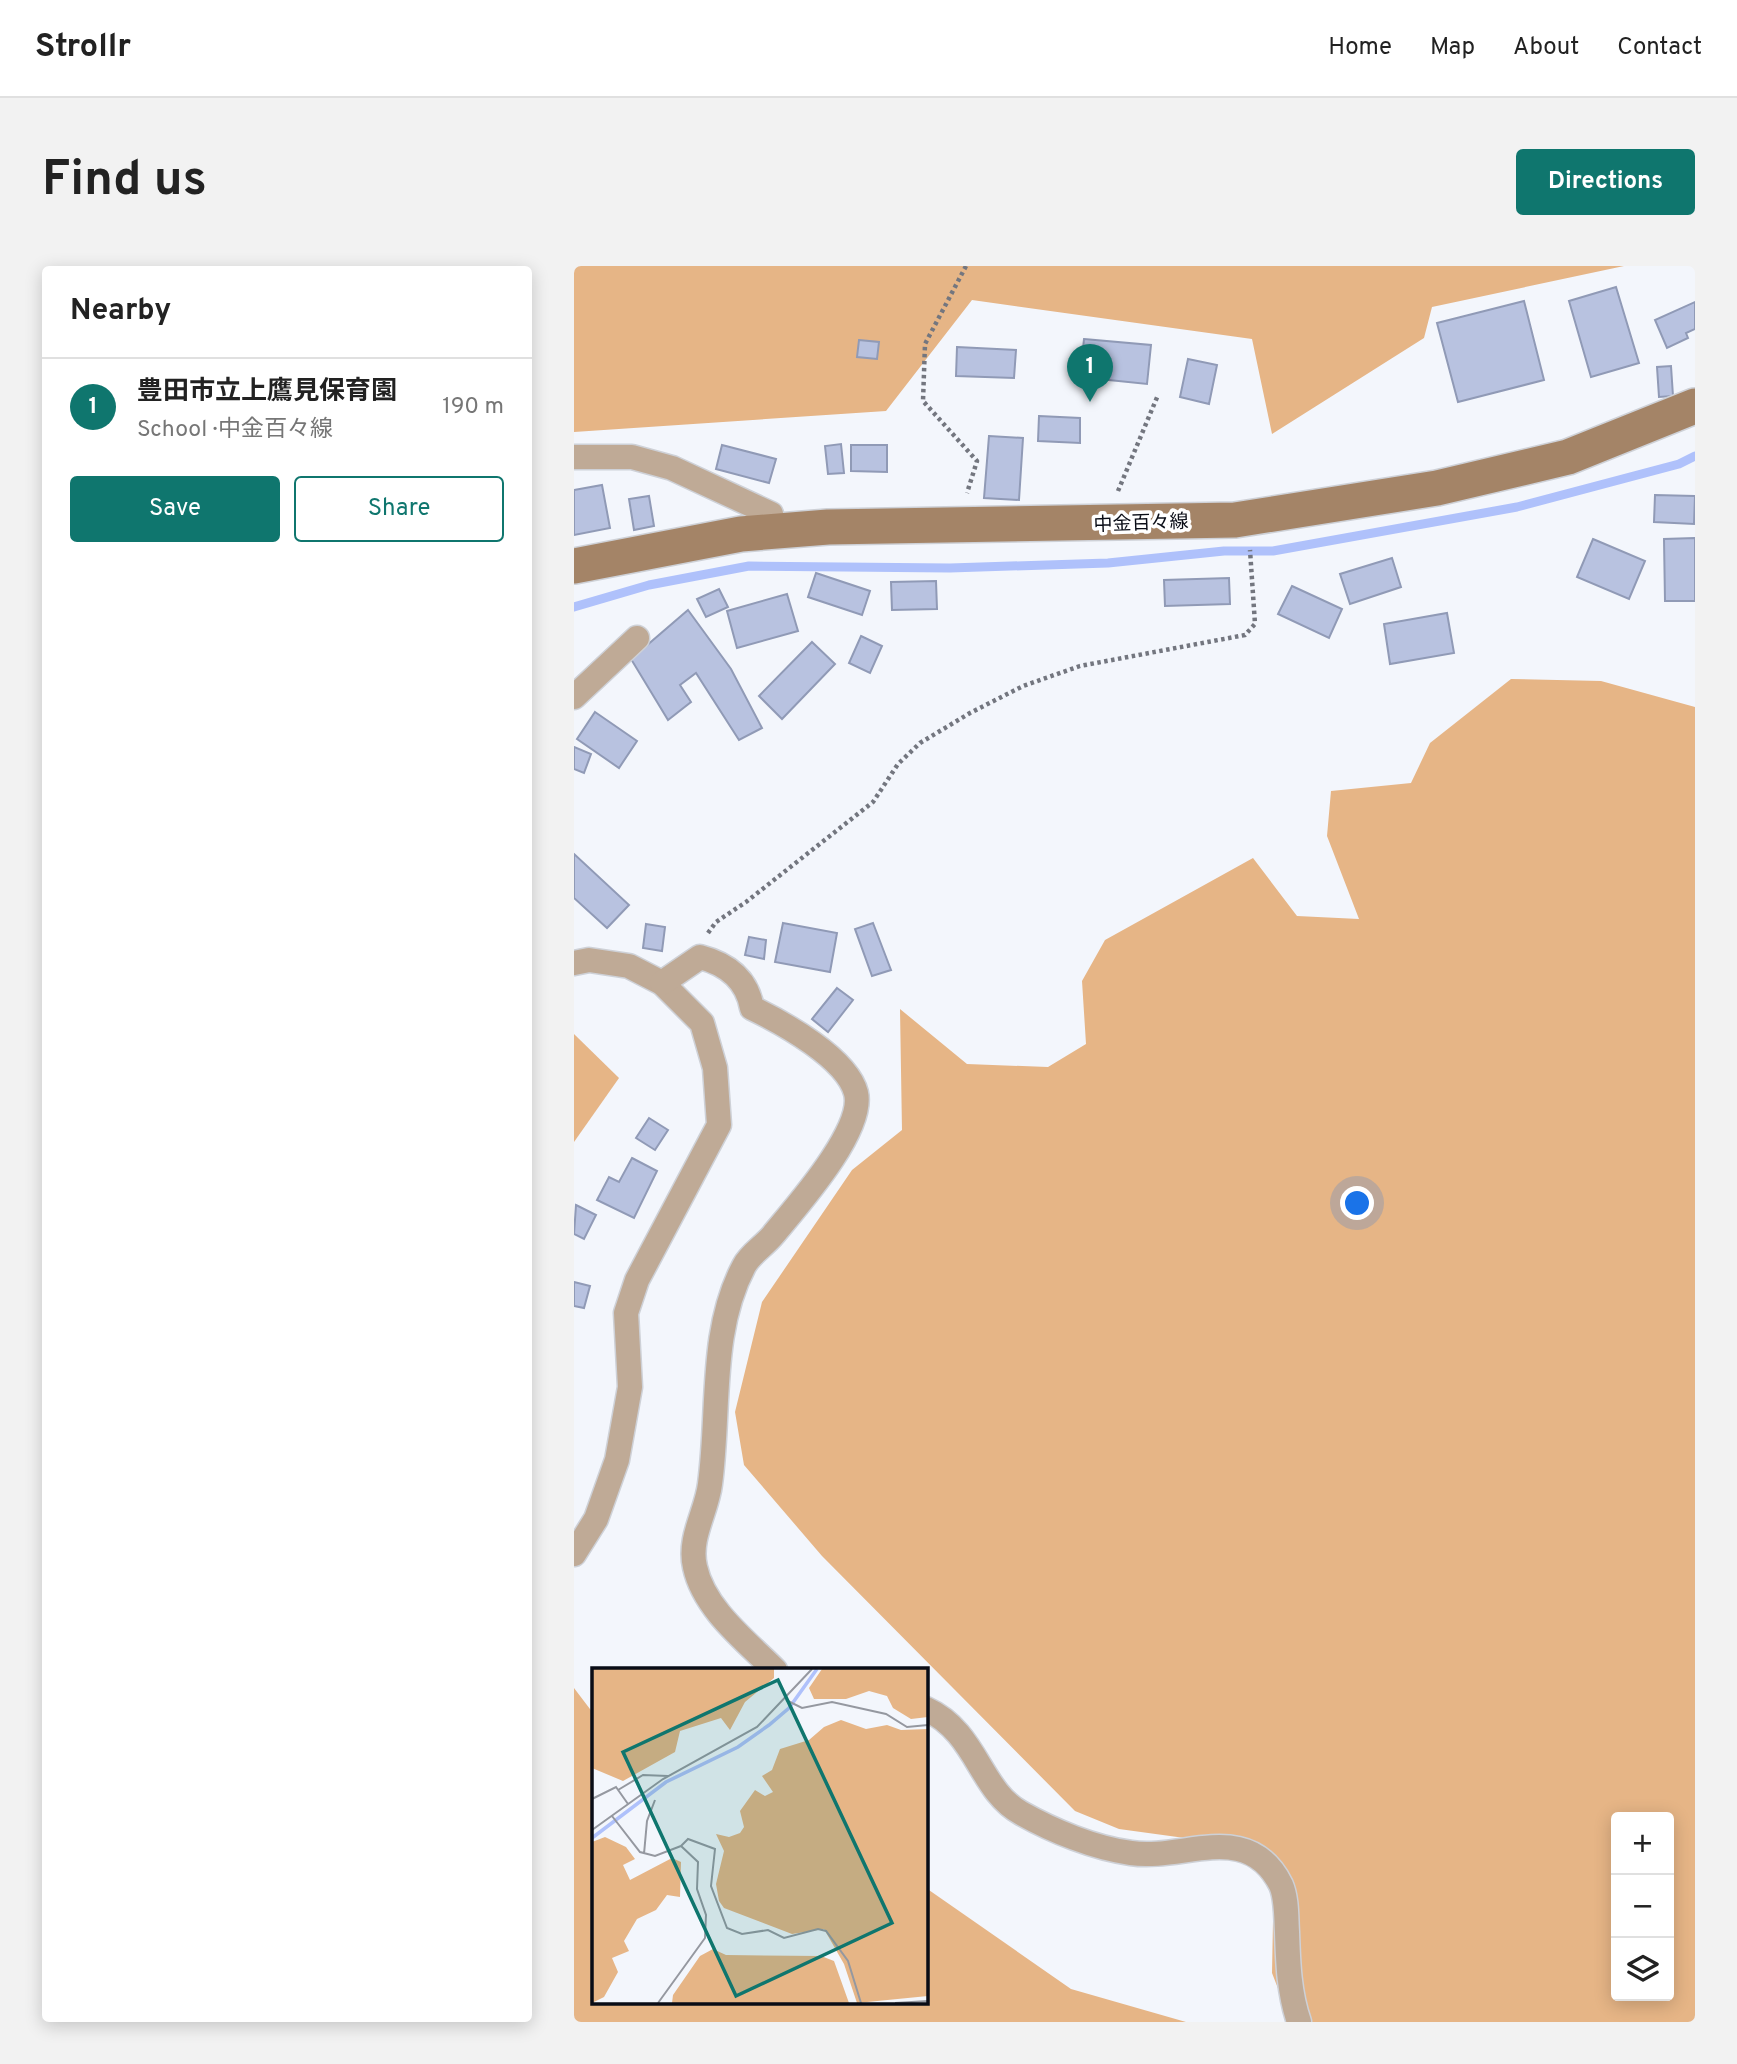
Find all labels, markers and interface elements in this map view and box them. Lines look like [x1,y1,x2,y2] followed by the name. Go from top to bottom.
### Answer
[35,27,131,69] text: Strollr
[1328,33,1392,63] text: Home
[1430,33,1475,63] text: Map
[1513,33,1579,63] text: About
[1617,33,1702,63] text: Contact
[1516,149,1695,215] button: Directions
[42,151,207,213] text: Find us
[70,293,171,330] text: Nearby
[1067,344,1113,402] pin: 1
[137,376,397,409] text: 豊田市立上鷹見保育園
[88,393,98,422] text: 1
[442,393,504,422] text: 190 m
[137,416,333,445] text: School · 中金百々線
[70,476,280,542] button: Save
[294,476,504,542] button: Share
[1093,510,1189,538] street label: 中金百々線
[1340,1186,1374,1220] your location
[592,1668,928,2004] inset map
[1611,1812,1674,2001] map controls
[1611,1812,1674,1875] button: +
[1611,1875,1674,1938] button: −
[1611,1938,1674,2001] button: layers

